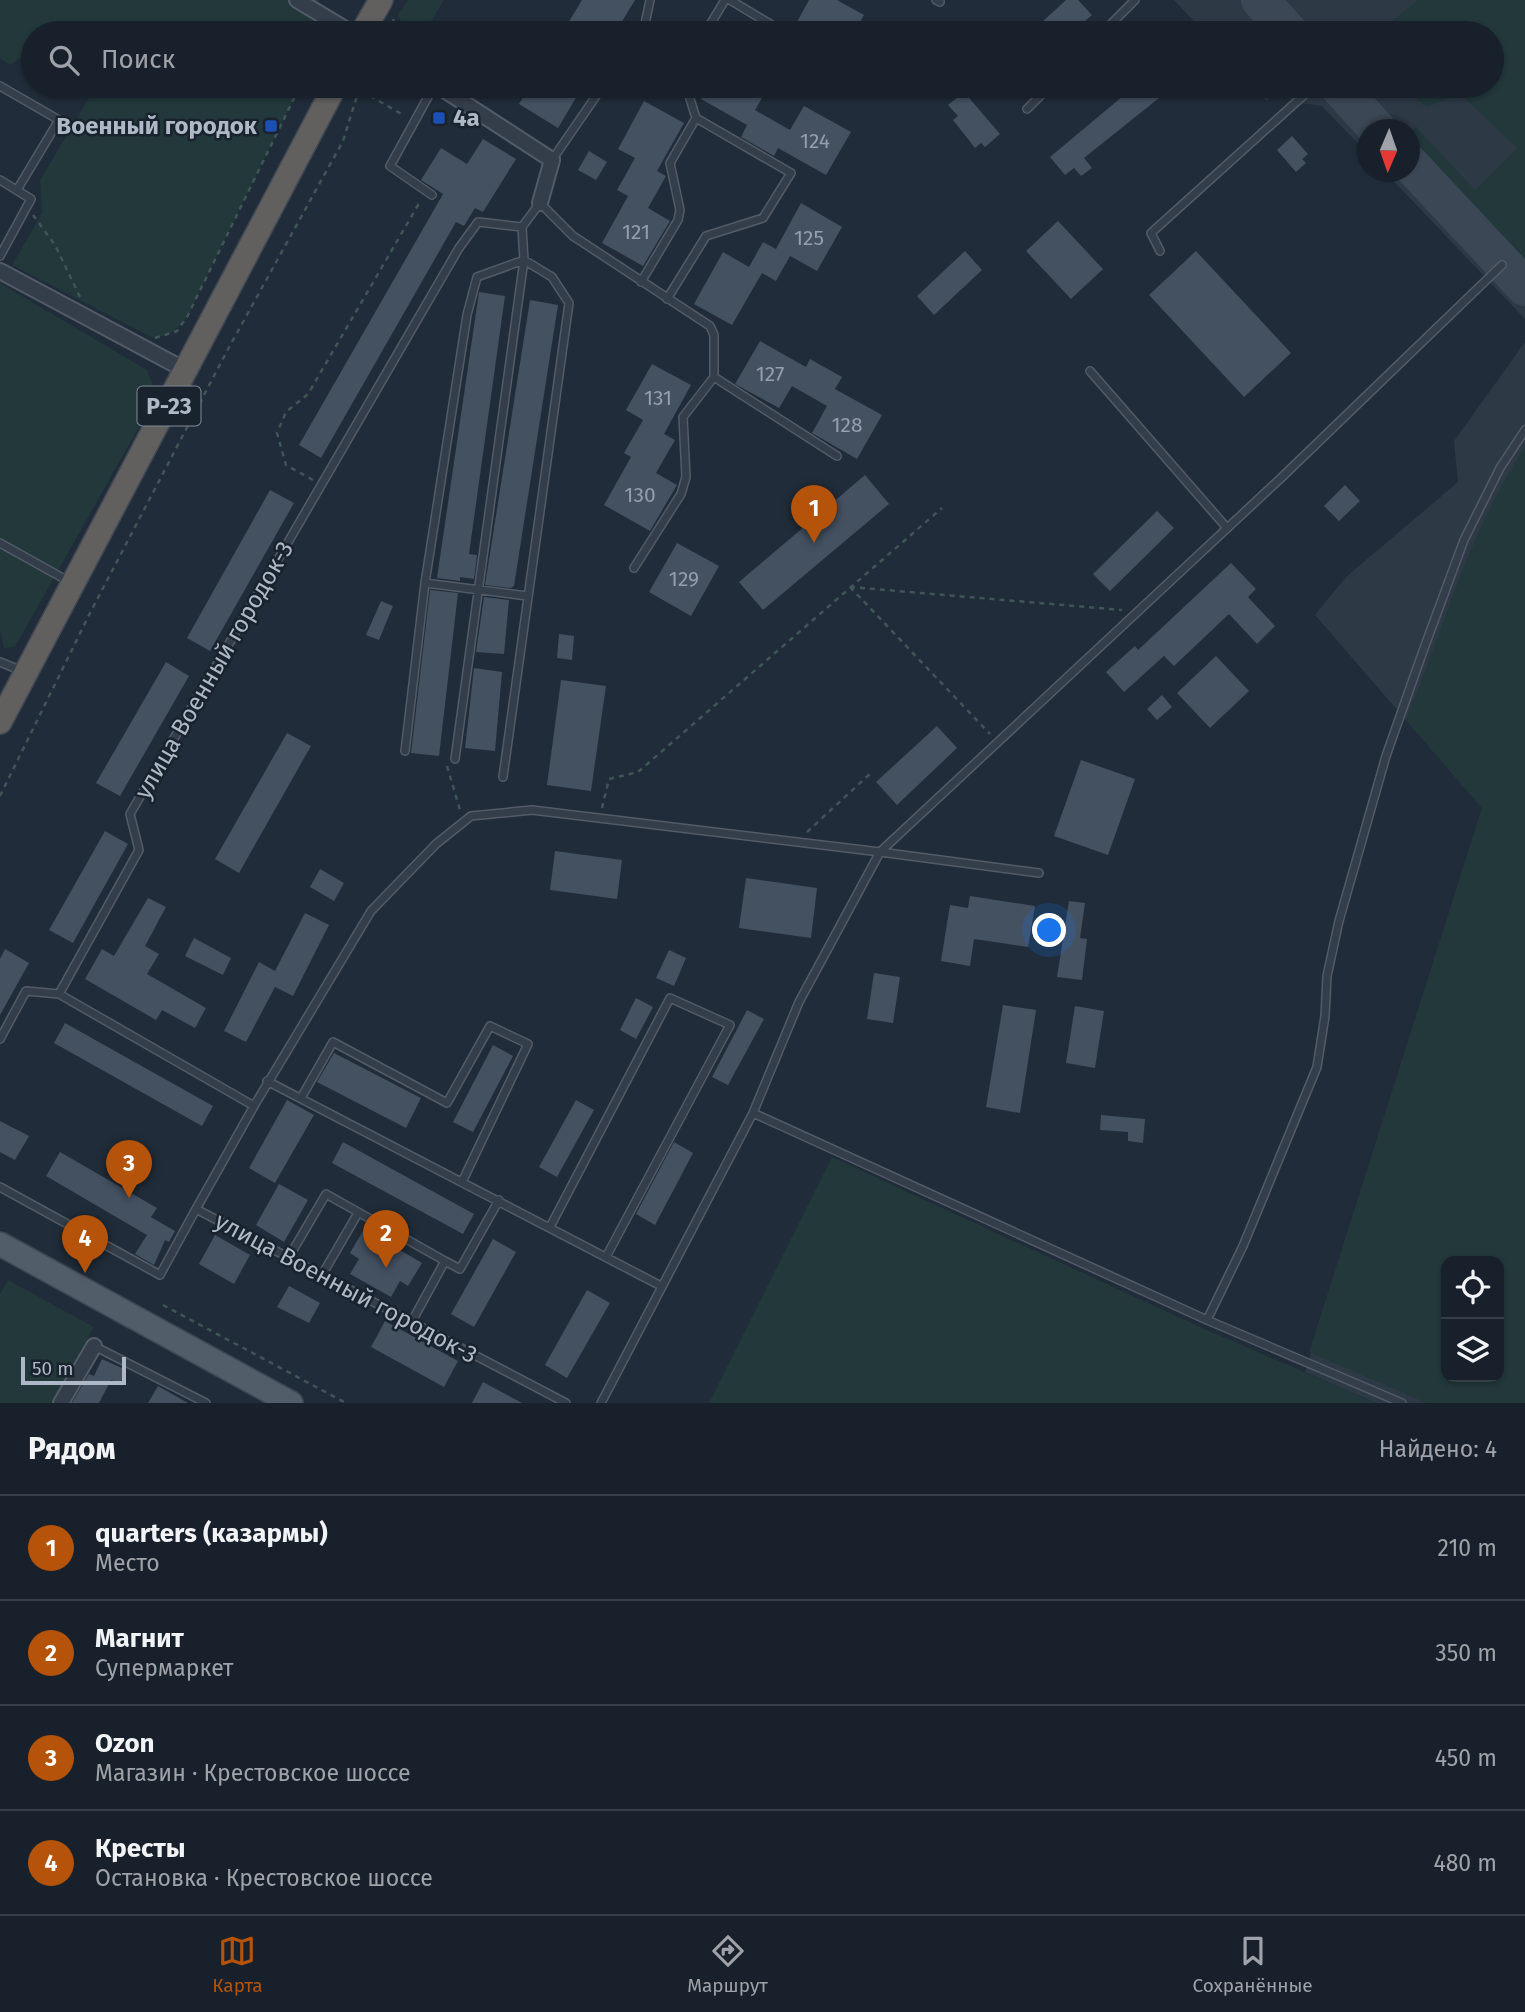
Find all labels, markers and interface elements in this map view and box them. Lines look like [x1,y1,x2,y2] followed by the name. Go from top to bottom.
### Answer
[21,21,1504,98] search box
[45,41,83,79] icon: search
[101,44,175,75] text: Поиск
[453,104,480,132] place label: 4а
[431,110,447,126] marker: 4а
[56,112,258,140] place label: Военный городок
[263,118,279,134] marker: Военный городок
[1357,119,1420,182] north arrow
[800,128,830,154] house number: 124
[622,219,650,245] house number: 121
[794,225,824,251] house number: 125
[756,361,784,387] house number: 127
[644,385,672,411] house number: 131
[138,386,200,426] road number: Р-23
[831,412,863,438] house number: 128
[624,482,656,508] house number: 130
[791,485,837,543] pin: 1
[129,536,299,804] street label: улица Военный городок-3
[669,566,699,592] house number: 129
[1032,913,1066,947] your location
[106,1140,152,1198] pin: 3
[210,1207,482,1369] street label: улица Военный городок-3
[363,1210,409,1268] pin: 2
[62,1215,108,1273] pin: 4
[1441,1256,1504,1382] map controls
[1441,1256,1504,1319] button: locate
[1441,1319,1504,1382] button: layers
[21,1354,126,1386] scale bar
[32,1357,73,1380] text: 50 m
[28,1431,116,1467] text: Рядом
[1379,1435,1497,1463] text: Найдено: 4
[95,1518,328,1549] text: quarters (казармы)
[46,1534,56,1562] text: 1
[1438,1534,1497,1562] text: 210 m
[95,1549,160,1577] text: Место
[95,1623,184,1654] text: Магнит
[45,1639,57,1667] text: 2
[1435,1639,1497,1667] text: 350 m
[95,1654,233,1682] text: Супермаркет
[95,1728,155,1759] text: Ozon
[45,1744,57,1772] text: 3
[1435,1744,1497,1772] text: 450 m
[95,1759,411,1787] text: Магазин · Крестовское шоссе
[95,1833,186,1864] text: Кресты
[45,1849,58,1877] text: 4
[1433,1849,1497,1877] text: 480 m
[95,1864,433,1892] text: Остановка · Крестовское шоссе
[212,1932,263,1997] tab: Карта
[687,1932,768,1997] tab: Маршрут
[1192,1932,1313,1997] tab: Сохранённые

